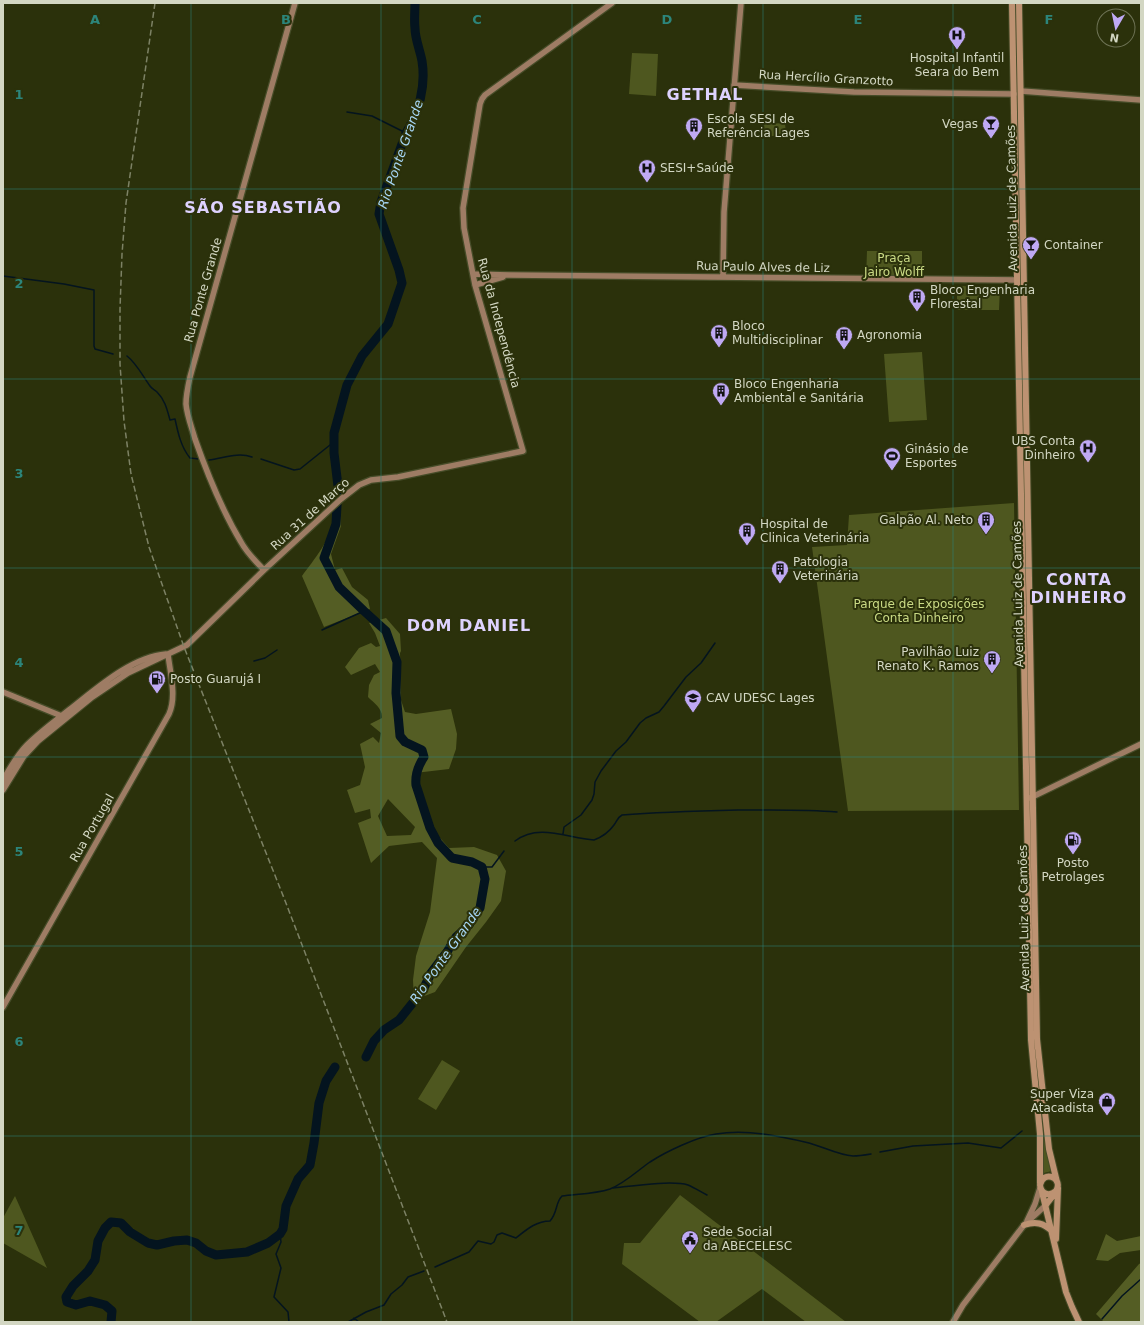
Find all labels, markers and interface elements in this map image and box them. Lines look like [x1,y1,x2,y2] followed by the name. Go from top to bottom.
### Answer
[1096,8,1136,48] north arrow
[90,12,100,27] text: A
[281,12,291,27] text: B
[472,12,482,27] text: C
[662,12,673,27] text: D
[854,12,862,27] text: E
[1045,12,1053,27] text: F
[947,25,967,50] hospital icon: Hospital Infantil Seara do Bem
[1109,30,1120,45] text: N
[910,51,1004,79] place label: Hospital Infantil Seara do Bem
[758,67,894,89] street label: Rua Hercílio Granzotto
[667,85,743,104] district label: GETHAL
[14,87,24,102] text: 1
[375,98,426,210] water label: Rio Ponte Grande
[707,112,810,140] place label: Escola SESI de Referência Lages
[981,114,1001,139] bar icon: Vegas
[684,116,704,141] building icon: Escola SESI de Referência Lages
[942,117,978,131] place label: Vegas
[1004,125,1020,271] street label: Avenida Luiz de Camões
[637,158,657,183] hospital icon: SESI+Saúde
[660,161,734,175] place label: SESI+Saúde
[184,198,342,217] district label: SÃO SEBASTIÃO
[1021,235,1041,260] bar icon: Container
[181,236,225,344] street label: Rua Ponte Grande
[1044,238,1103,252] place label: Container
[863,251,925,279] park label: Praça Jairo Wolff
[475,256,523,390] street label: Rua da Independência
[696,259,830,275] street label: Rua Paulo Alves de Liz
[14,276,24,291] text: 2
[930,283,1035,311] place label: Bloco Engenharia Florestal
[907,287,927,312] building icon: Bloco Engenharia Florestal
[732,319,823,347] place label: Bloco Multidisciplinar
[709,323,729,348] building icon: Bloco Multidisciplinar
[834,325,854,350] building icon: Agronomia
[857,328,922,342] place label: Agronomia
[734,377,864,405] place label: Bloco Engenharia Ambiental e Sanitária
[711,381,731,406] building icon: Bloco Engenharia Ambiental e Sanitária
[1011,434,1075,462] place label: UBS Conta Dinheiro
[1078,438,1098,463] hospital icon: UBS Conta Dinheiro
[905,442,968,470] place label: Ginásio de Esportes
[882,446,902,471] sports icon: Ginásio de Esportes
[14,466,24,481] text: 3
[268,475,352,553] street label: Rua 31 de Março
[976,510,996,535] building icon: Galpão Al. Neto
[879,513,973,527] place label: Galpão Al. Neto
[760,517,869,545] place label: Hospital de Clinica Veterinária
[737,521,757,546] building icon: Hospital de Clinica Veterinária
[1010,521,1026,667] street label: Avenida Luiz de Camões
[793,555,859,583] place label: Patologia Veterinária
[770,559,790,584] building icon: Patologia Veterinária
[1031,570,1127,607] district label: CONTA DINHEIRO
[854,597,984,625] park label: Parque de Exposições Conta Dinheiro
[407,616,531,635] district label: DOM DANIEL
[877,645,979,673] place label: Pavilhão Luiz Renato K. Ramos
[982,649,1002,674] building icon: Pavilhão Luiz Renato K. Ramos
[14,655,24,670] text: 4
[147,669,167,694] fuel station icon: Posto Guarujá I
[170,672,261,686] place label: Posto Guarujá I
[683,688,703,713] school or university icon: CAV UDESC Lages
[706,691,815,705] place label: CAV UDESC Lages
[67,791,117,865] street label: Rua Portugal
[1063,830,1083,855] fuel station icon: Posto Petrolages
[14,844,24,859] text: 5
[1016,845,1032,991] street label: Avenida Luiz de Camões
[1042,856,1104,884] place label: Posto Petrolages
[407,904,484,1006] water label: Rio Ponte Grande
[14,1034,24,1049] text: 6
[1030,1087,1094,1115] place label: Super Viza Atacadista
[1097,1091,1117,1116] shop icon: Super Viza Atacadista
[14,1223,24,1238] text: 7
[703,1225,792,1253] place label: Sede Social da ABECELESC
[680,1229,700,1254] public building icon: Sede Social da ABECELESC

